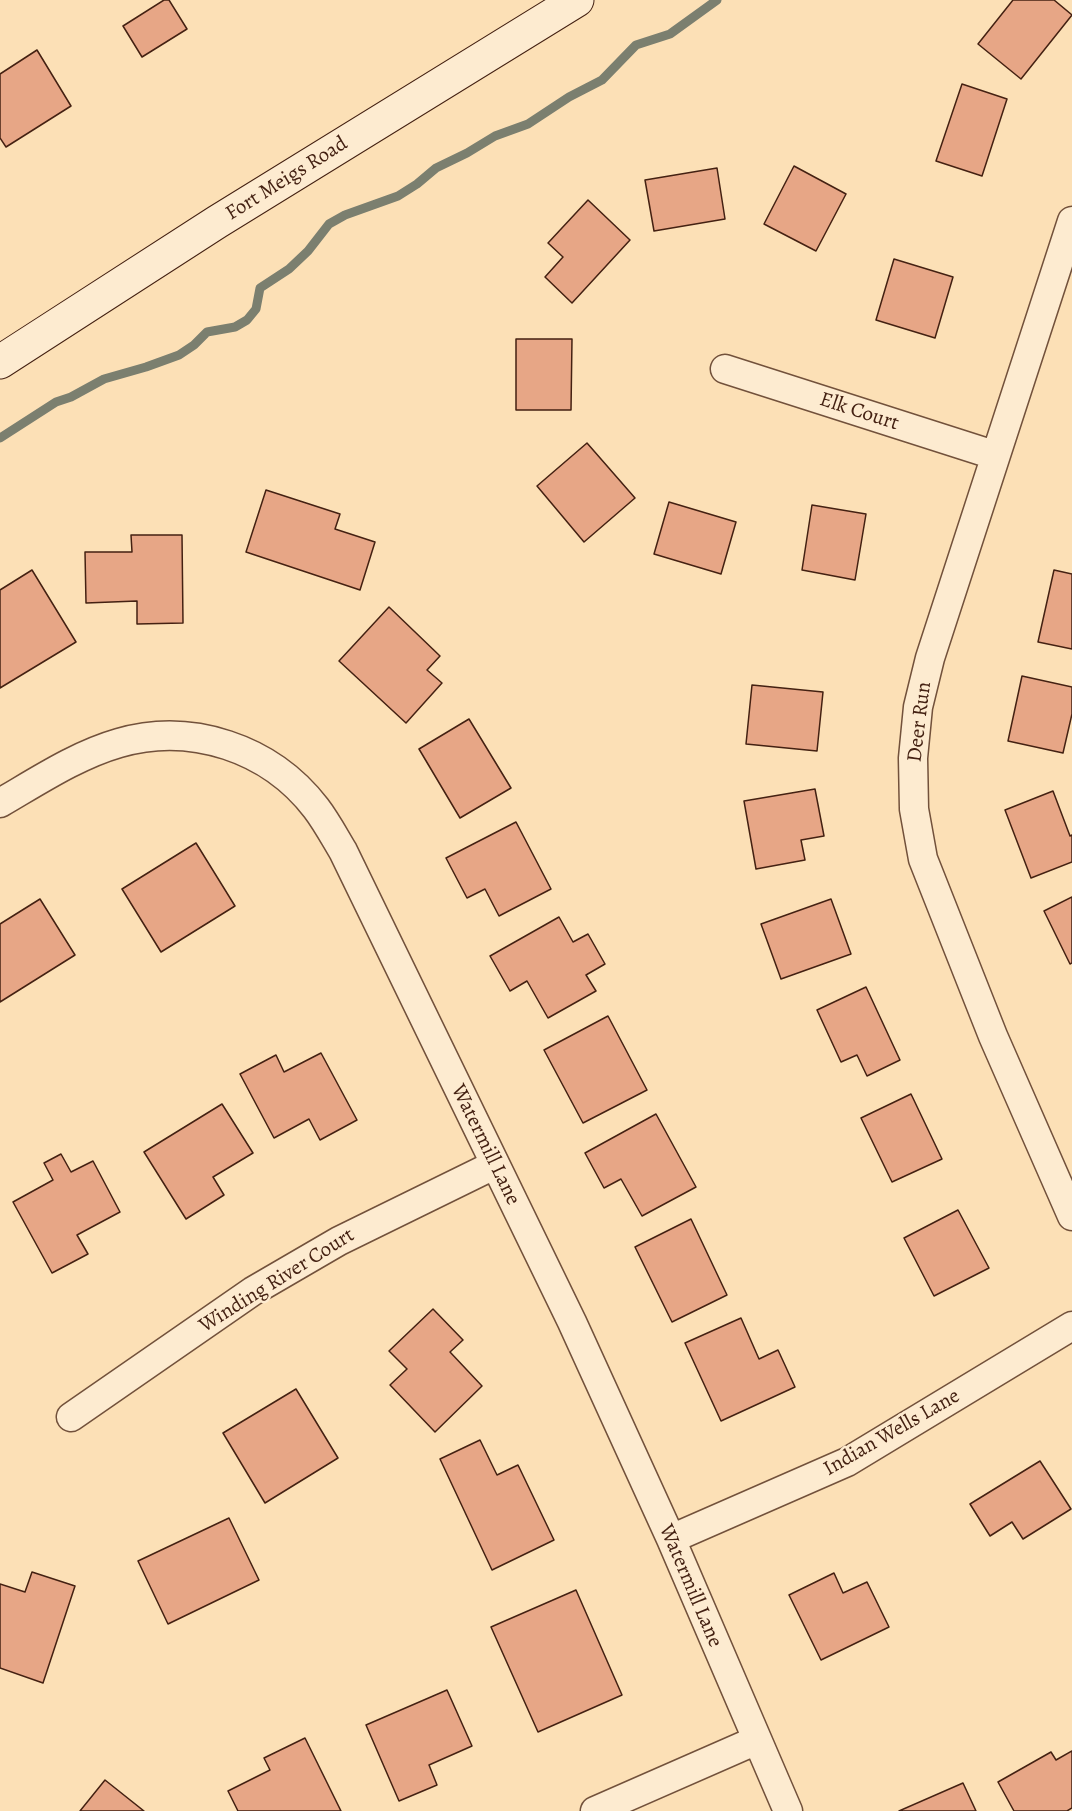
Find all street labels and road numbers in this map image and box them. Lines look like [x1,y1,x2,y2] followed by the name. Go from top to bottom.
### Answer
[221,132,353,226] street label: Fort Meigs Road
[816,387,902,437] street label: Elk Court
[903,680,937,764] street label: Deer Run
[445,1081,525,1209] street label: Watermill Lane
[195,1223,359,1339] street label: Winding River Court
[819,1384,965,1482] street label: Indian Wells Lane
[653,1521,727,1651] street label: Watermill Lane

